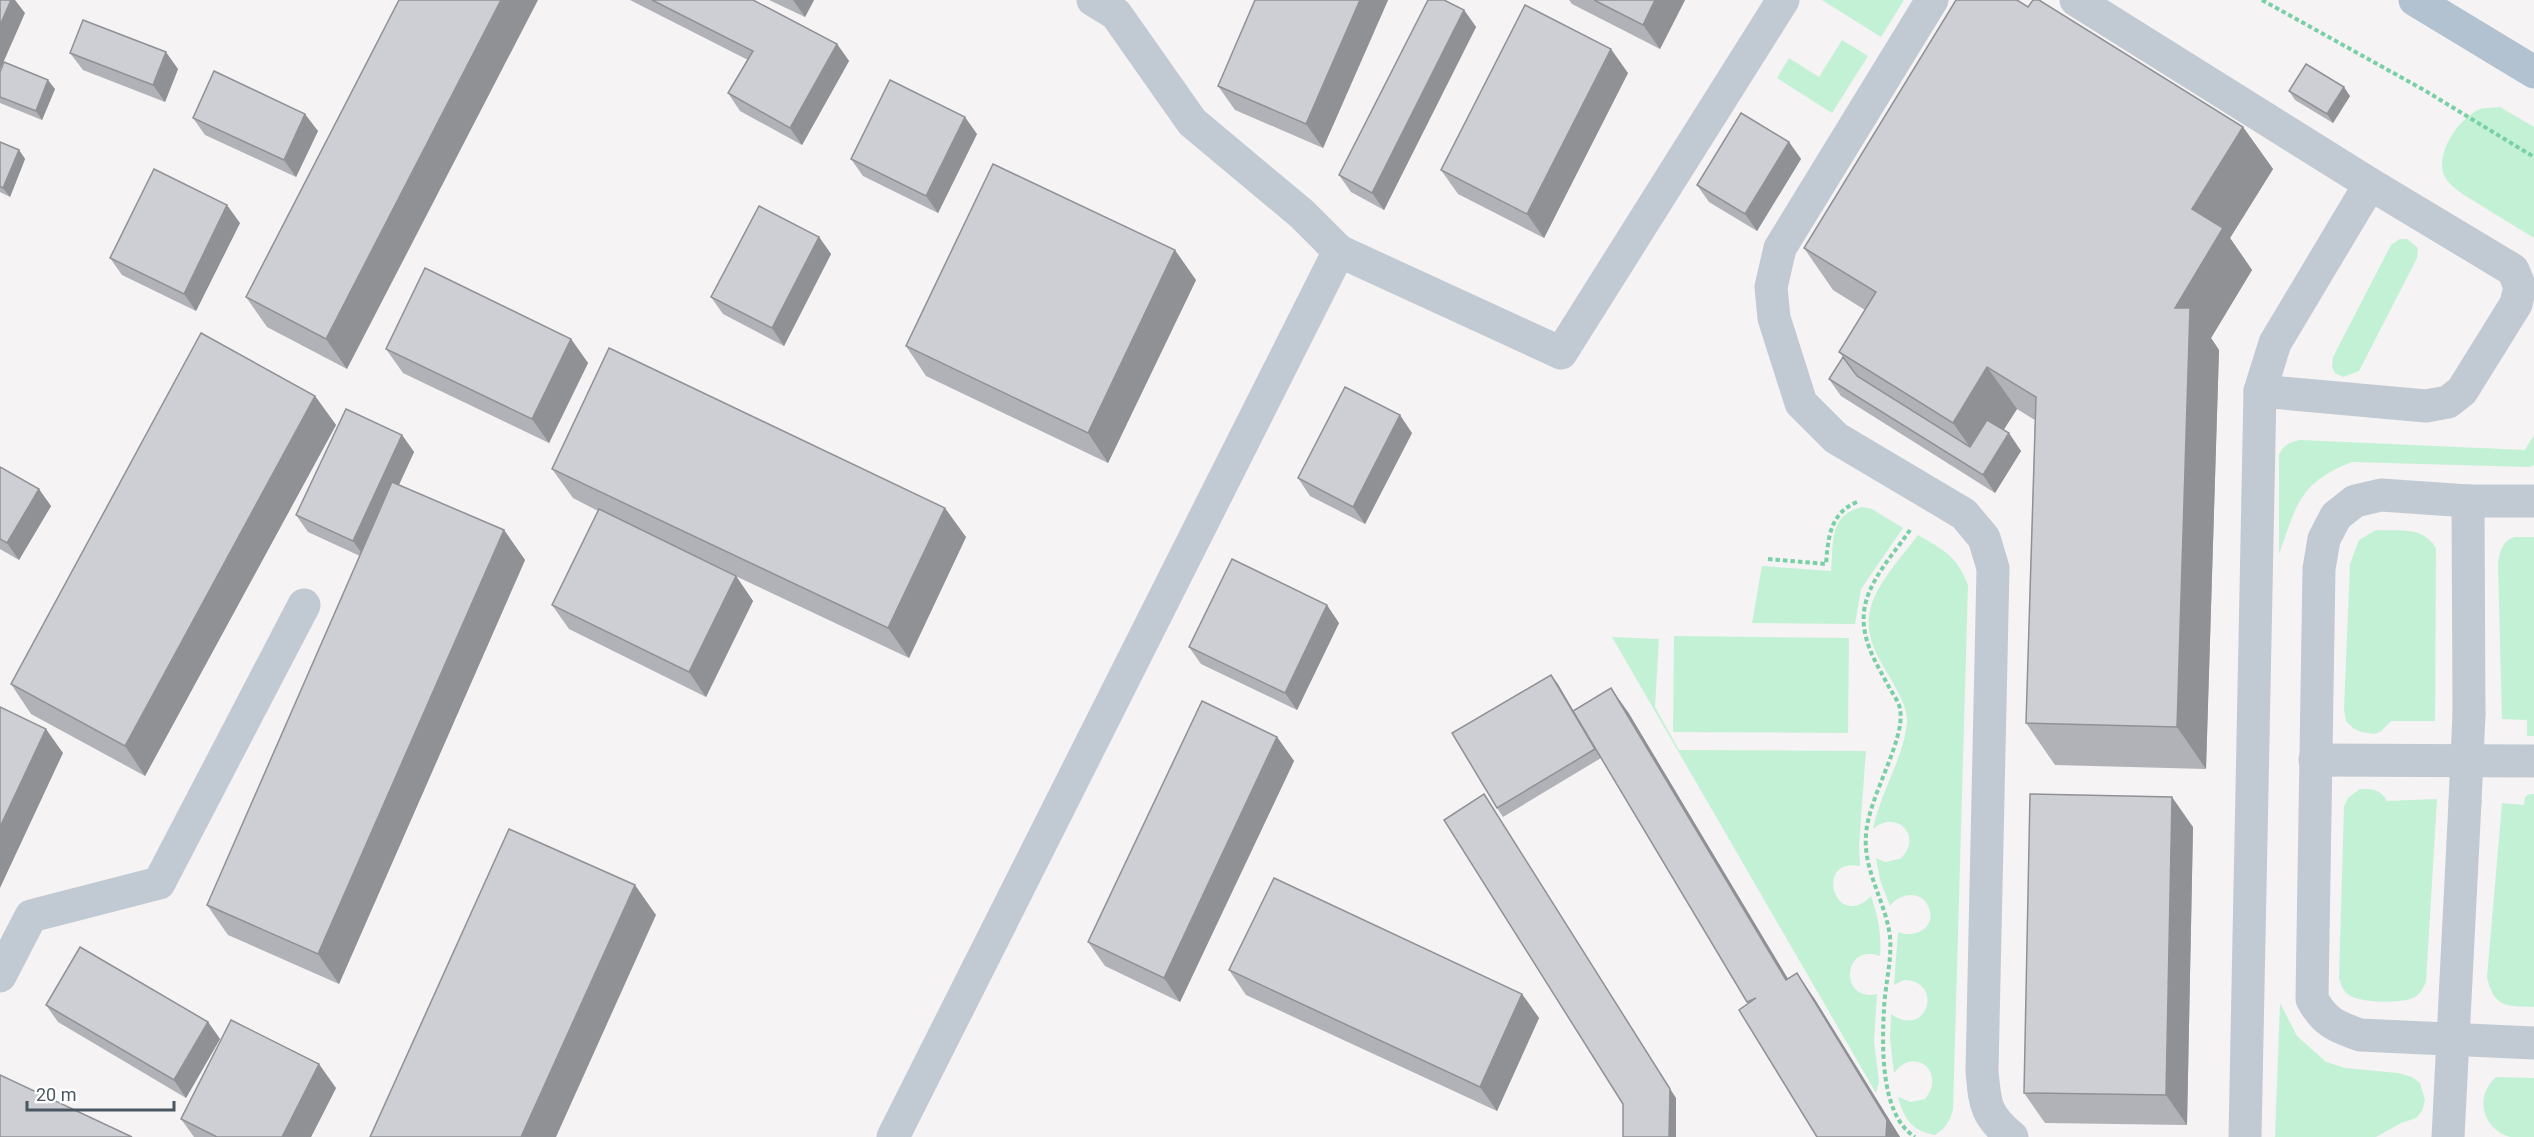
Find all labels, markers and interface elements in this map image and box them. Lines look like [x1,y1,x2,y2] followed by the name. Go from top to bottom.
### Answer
[27,1074,174,1112] scale bar
[36,1084,76,1105] text: 20 m

